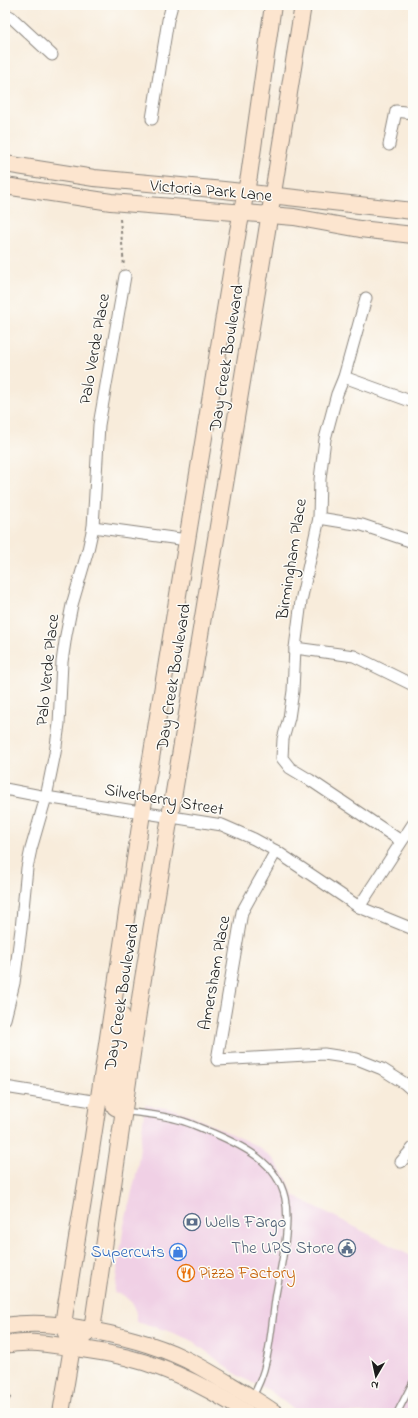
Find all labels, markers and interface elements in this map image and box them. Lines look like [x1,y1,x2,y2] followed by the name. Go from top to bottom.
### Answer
[148,173,273,209] street label: Victoria Park Lane
[203,283,252,434] street label: Day Creek Boulevard
[73,291,117,406] street label: Palo Verde Place
[270,496,316,623] street label: Birmingham Place
[150,602,199,753] street label: Day Creek Boulevard
[30,612,66,727] street label: Palo Verde Place
[102,777,226,824] street label: Silverberry Street
[193,913,237,1032] street label: Amersham Place
[98,922,147,1073] street label: Day Creek Boulevard
[205,1210,287,1237] place label: Wells Fargo
[182,1212,202,1232] bank icon: Wells Fargo
[231,1236,334,1261] place label: The UPS Store
[337,1238,357,1258] public building icon: The UPS Store
[91,1240,165,1265] place label: Supercuts
[168,1242,188,1262] shop icon: Supercuts
[199,1261,296,1287] place label: Pizza Factory
[176,1263,196,1283] restaurant icon: Pizza Factory
[356,1356,396,1396] north arrow
[370,1376,380,1393] text: N

